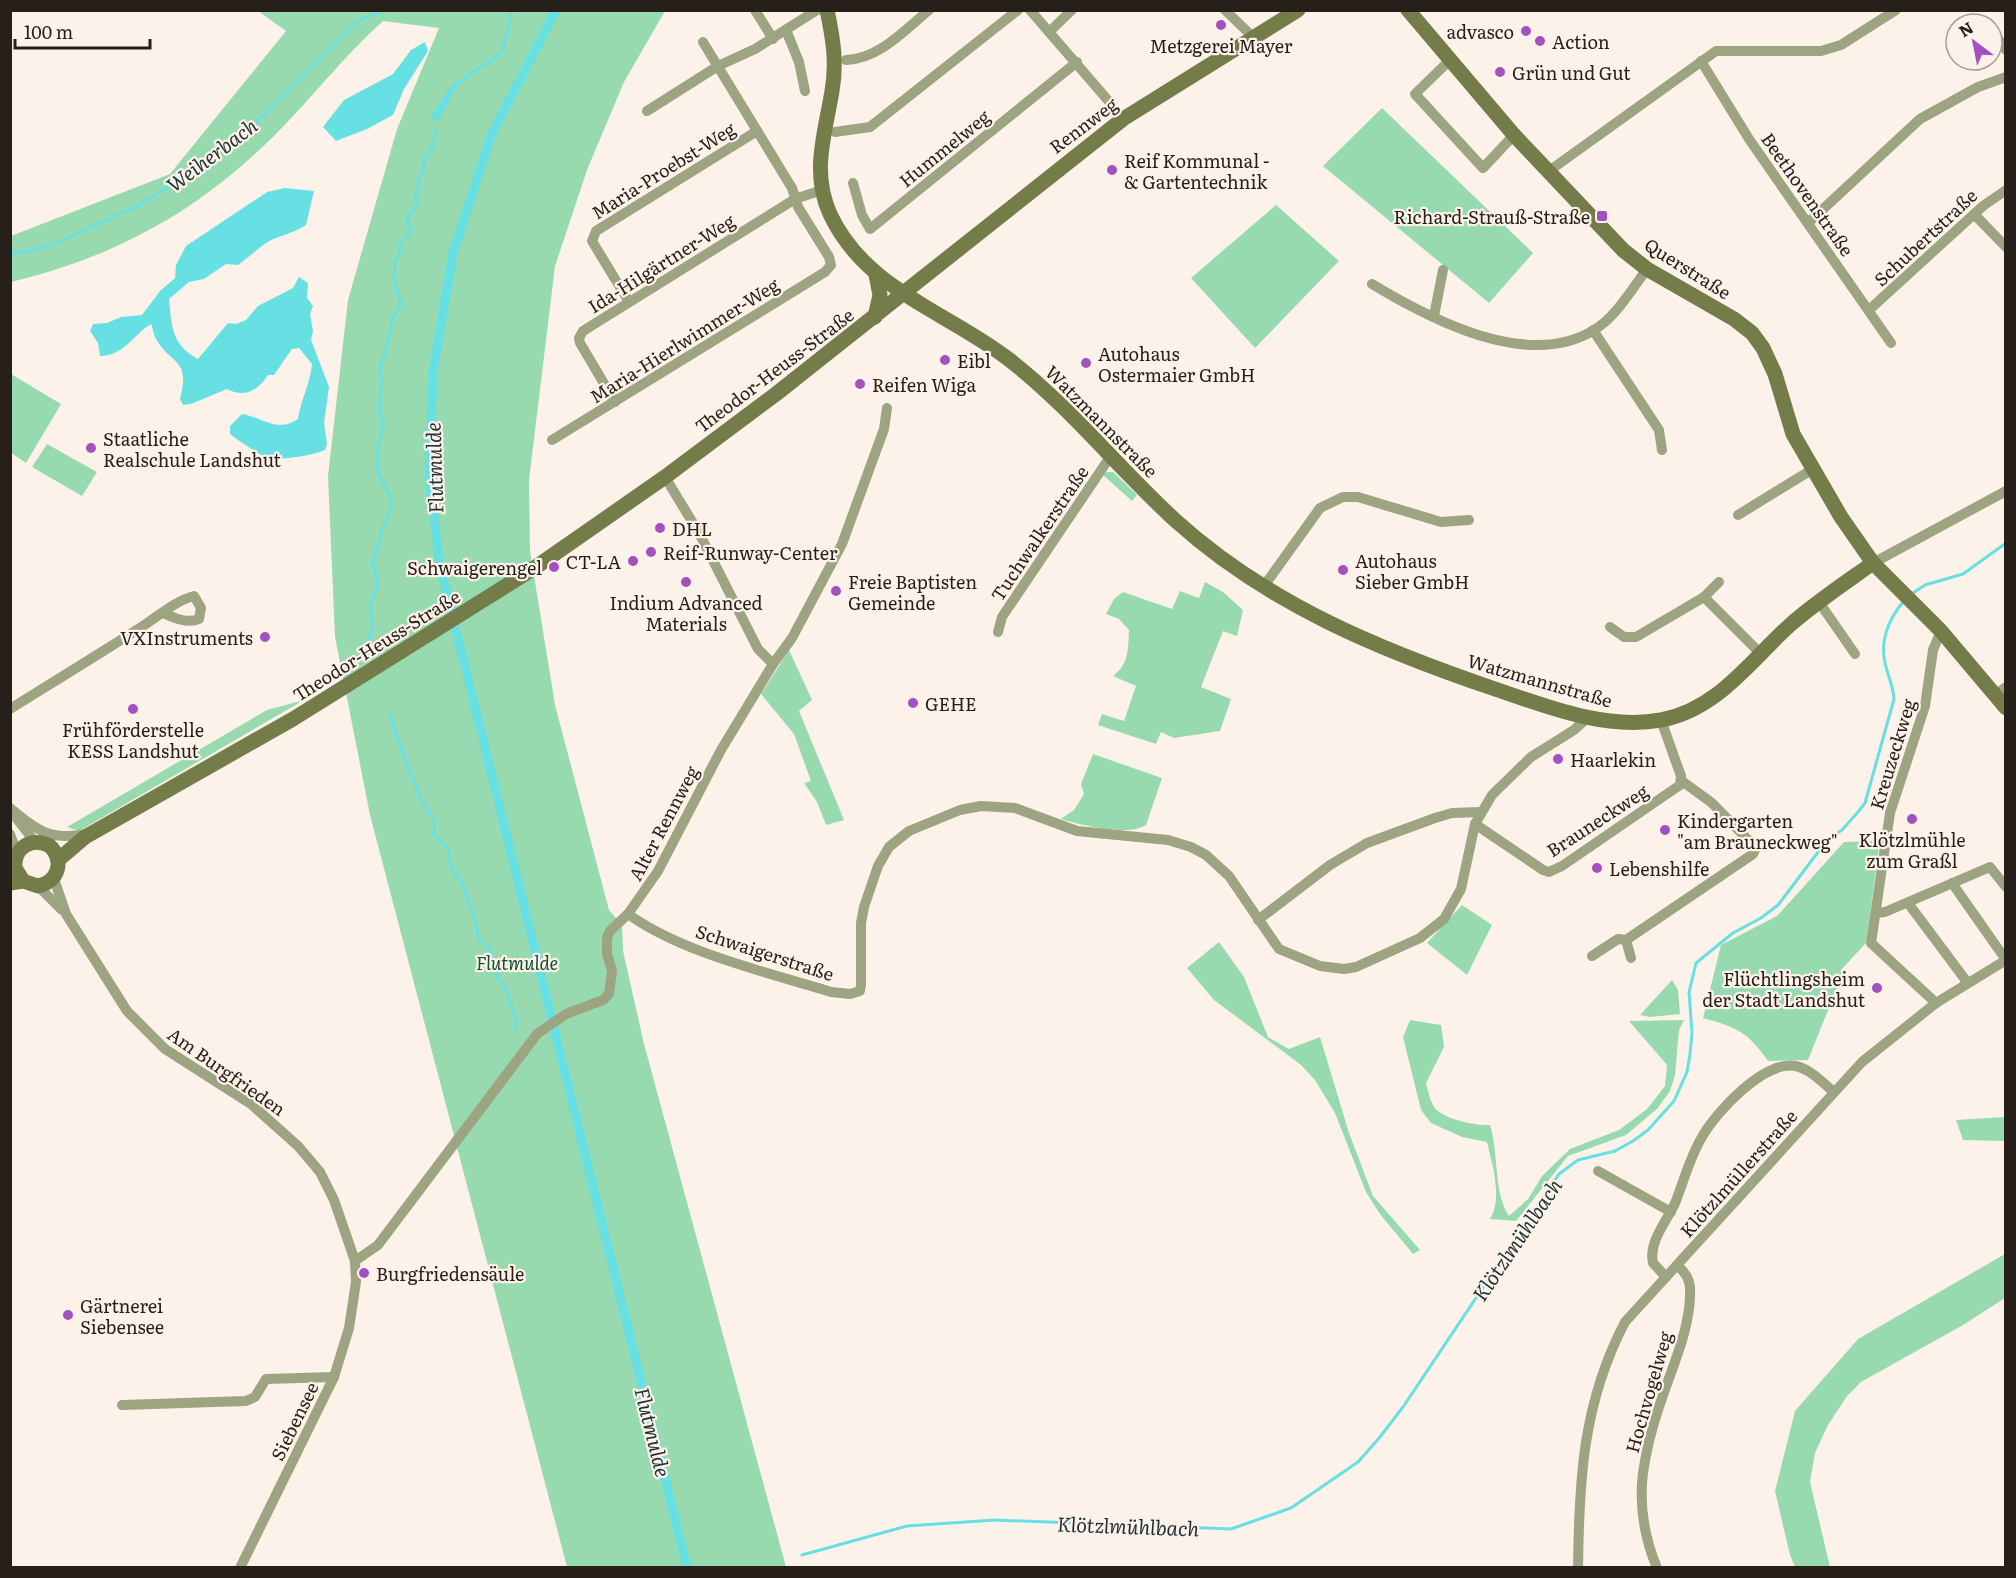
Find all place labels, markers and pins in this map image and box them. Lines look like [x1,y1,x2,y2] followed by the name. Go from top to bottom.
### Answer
[1214,18,1228,32] marker: Metzgerei Mayer
[1447,18,1514,45] place label: advasco
[1519,24,1533,38] marker: advasco
[1552,28,1610,55] place label: Action
[1150,32,1293,59] place label: Metzgerei Mayer
[1533,34,1547,48] marker: Action
[1512,59,1631,86] place label: Grün und Gut
[1493,65,1507,79] marker: Grün und Gut
[1124,147,1269,195] place label: Reif Kommunal - & Gartentechnik
[1105,163,1119,177] marker: Reif Kommunal - & Gartentechnik
[1394,203,1590,230] place label: Richard-Strauß-Straße
[1595,209,1609,223] marker: Richard-Strauß-Straße
[1098,340,1255,388] place label: Autohaus Ostermaier GmbH
[957,347,991,374] place label: Eibl
[938,353,952,367] marker: Eibl
[1079,356,1093,370] marker: Autohaus Ostermaier GmbH
[872,371,976,398] place label: Reifen Wiga
[853,377,867,391] marker: Reifen Wiga
[103,425,282,473] place label: Staatliche Realschule Landshut
[84,441,98,455] marker: Staatliche Realschule Landshut
[672,515,712,542] place label: DHL
[653,521,667,535] marker: DHL
[663,539,838,566] place label: Reif-Runway-Center
[644,545,658,559] marker: Reif-Runway-Center
[1355,547,1469,595] place label: Autohaus Sieber GmbH
[566,548,621,575] place label: CT-LA
[407,554,542,581] place label: Schwaigerengel
[626,554,640,568] marker: CT-LA
[547,560,561,574] marker: Schwaigerengel
[1336,563,1350,577] marker: Autohaus Sieber GmbH
[848,568,977,616] place label: Freie Baptisten Gemeinde
[679,575,693,589] marker: Indium Advanced Materials
[829,584,843,598] marker: Freie Baptisten Gemeinde
[609,589,763,637] place label: Indium Advanced Materials
[120,624,253,651] place label: VXInstruments
[258,630,272,644] marker: VXInstruments
[925,690,977,717] place label: GEHE
[906,696,920,710] marker: GEHE
[126,702,140,716] marker: Frühförderstelle KESS Landshut
[62,716,204,764] place label: Frühförderstelle KESS Landshut
[1570,746,1656,773] place label: Haarlekin
[1551,752,1565,766] marker: Haarlekin
[1677,807,1838,855] place label: Kindergarten "am Brauneckweg"
[1905,812,1919,826] marker: Klötzlmühle zum Graßl
[1658,823,1672,837] marker: Kindergarten "am Brauneckweg"
[1858,826,1966,874] place label: Klötzlmühle zum Graßl
[1609,855,1709,882] place label: Lebenshilfe
[1590,861,1604,875] marker: Lebenshilfe
[1702,965,1866,1013] place label: Flüchtlingsheim der Stadt Landshut
[1870,981,1884,995] marker: Flüchtlingsheim der Stadt Landshut
[376,1260,524,1287] place label: Burgfriedensäule
[357,1266,371,1280] marker: Burgfriedensäule
[80,1292,164,1340] place label: Gärtnerei Siebensee
[61,1308,75,1322] marker: Gärtnerei Siebensee

